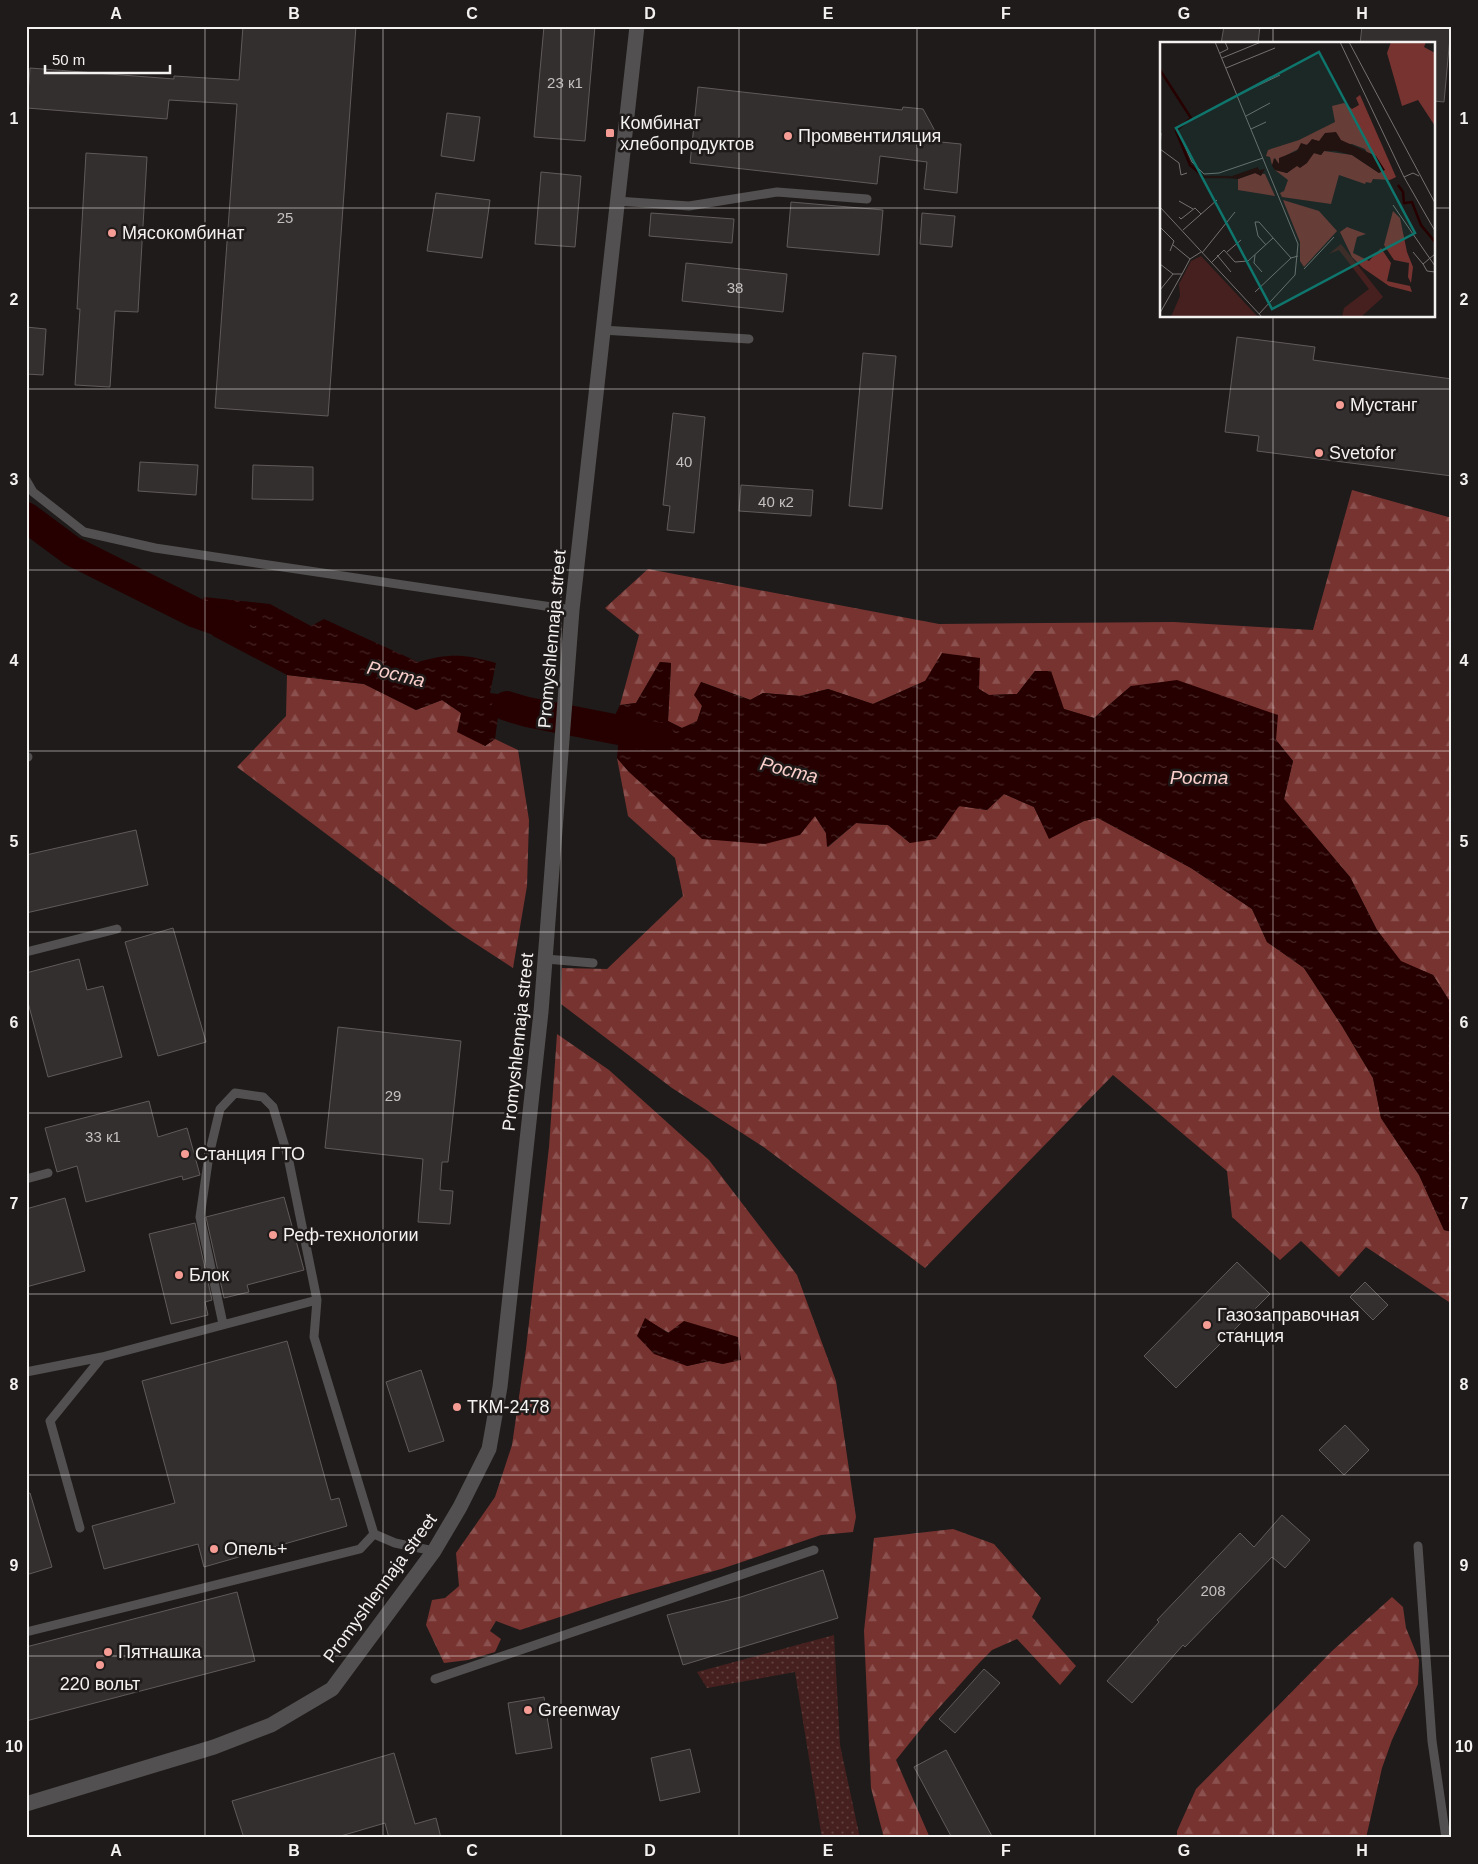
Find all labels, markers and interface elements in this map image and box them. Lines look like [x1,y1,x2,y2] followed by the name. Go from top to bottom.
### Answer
[110,5,122,22] text: A
[288,5,300,22] text: B
[466,5,478,22] text: C
[644,5,656,22] text: D
[823,5,834,22] text: E
[1001,5,1011,22] text: F
[1178,5,1190,22] text: G
[1356,5,1368,22] text: H
[45,42,170,74] scale bar
[1160,42,1436,318] inset map
[52,51,85,68] text: 50 m
[547,74,583,91] house number: 23 к1
[10,110,19,127] text: 1
[1460,110,1469,127] text: 1
[620,113,754,154] place label: Комбинат хлебопродуктов
[798,126,941,146] place label: Промвентиляция
[604,127,616,139] marker: Комбинат хлебопродуктов
[782,130,794,142] marker: Промвентиляция
[277,209,293,226] house number: 25
[122,223,244,243] place label: Мясокомбинат
[106,227,118,239] marker: Мясокомбинат
[727,279,743,296] house number: 38
[10,291,19,308] text: 2
[1460,291,1469,308] text: 2
[1350,395,1418,415] place label: Мустанг
[1334,399,1346,411] marker: Мустанг
[1329,443,1396,463] place label: Svetofor
[1313,447,1325,459] marker: Svetofor
[676,453,692,470] house number: 40
[10,471,19,488] text: 3
[1460,471,1469,488] text: 3
[758,493,794,510] house number: 40 к2
[534,549,570,729] street label: Promyshlennaja street
[10,652,19,669] text: 4
[1460,652,1469,669] text: 4
[365,657,427,691] water label: Роста
[758,753,820,787] water label: Роста
[1170,767,1228,788] water label: Роста
[10,833,19,850] text: 5
[1460,833,1469,850] text: 5
[499,952,537,1132] street label: Promyshlennaja street
[10,1014,19,1031] text: 6
[1460,1014,1469,1031] text: 6
[385,1087,401,1104] house number: 29
[85,1128,121,1145] house number: 33 к1
[195,1144,305,1164] place label: Станция ГТО
[179,1148,191,1160] marker: Станция ГТО
[10,1195,19,1212] text: 7
[1460,1195,1469,1212] text: 7
[283,1225,419,1245] place label: Реф-технологии
[267,1229,279,1241] marker: Реф-технологии
[189,1265,229,1285] place label: Блок
[173,1269,185,1281] marker: Блок
[1217,1305,1360,1346] place label: Газозаправочная станция
[1201,1319,1213,1331] marker: Газозаправочная станция
[10,1376,19,1393] text: 8
[1460,1376,1469,1393] text: 8
[467,1397,550,1417] place label: ТКМ-2478
[451,1401,463,1413] marker: ТКМ-2478
[319,1510,441,1666] street label: Promyshlennaja street
[224,1539,288,1559] place label: Опель+
[208,1543,220,1555] marker: Опель+
[10,1557,19,1574] text: 9
[1460,1557,1469,1574] text: 9
[1200,1582,1226,1599] house number: 208
[118,1642,203,1662] place label: Пятнашка
[102,1646,114,1658] marker: Пятнашка
[94,1659,106,1671] marker: 220 вольт
[60,1674,140,1694] place label: 220 вольт
[538,1700,620,1720] place label: Greenway
[522,1704,534,1716] marker: Greenway
[5,1738,23,1755] text: 10
[1455,1738,1473,1755] text: 10
[110,1842,122,1859] text: A
[288,1842,300,1859] text: B
[466,1842,478,1859] text: C
[644,1842,656,1859] text: D
[823,1842,834,1859] text: E
[1001,1842,1011,1859] text: F
[1178,1842,1190,1859] text: G
[1356,1842,1368,1859] text: H

